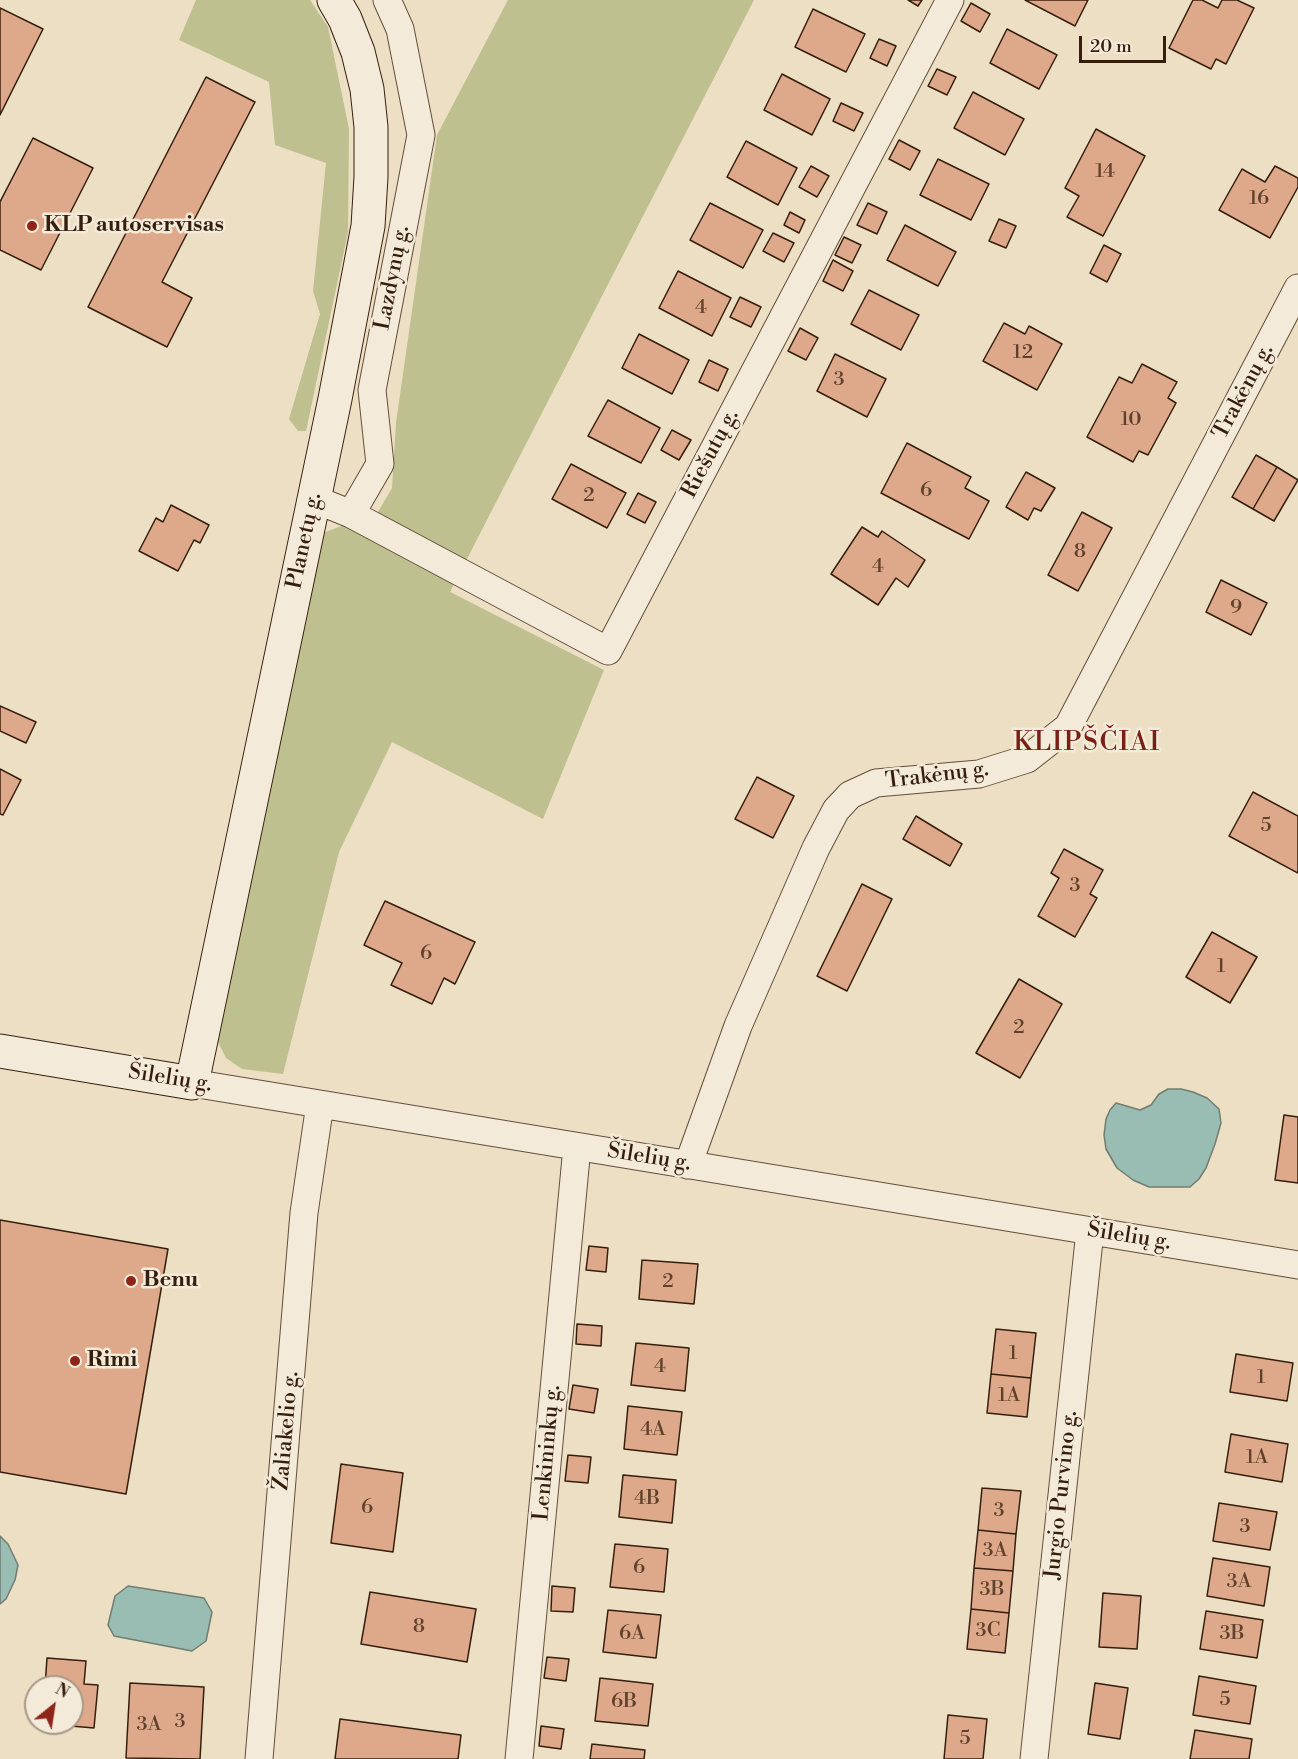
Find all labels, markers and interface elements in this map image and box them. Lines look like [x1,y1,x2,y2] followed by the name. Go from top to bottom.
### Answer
[1082,24,1169,62] scale bar
[1090,35,1132,58] text: 20 m
[1095,160,1115,184] house number: 14
[1249,187,1269,211] house number: 16
[44,213,224,239] place label: KLP autoservisas
[25,219,39,233] marker: KLP autoservisas
[370,223,416,333] street label: Lazdynų g.
[695,296,707,320] house number: 4
[1208,340,1280,444] street label: Trakėnų g.
[1013,341,1033,365] house number: 12
[833,368,845,392] house number: 3
[677,405,745,503] street label: Riešutų g.
[1120,408,1142,432] house number: 10
[920,479,932,503] house number: 6
[583,484,595,508] house number: 2
[282,490,328,592] street label: Planetų g.
[1074,540,1086,564] house number: 8
[872,555,884,579] house number: 4
[1230,596,1242,620] house number: 9
[1013,728,1161,760] district label: KLIPŠČIAI
[884,757,990,795] street label: Trakėnų g.
[1260,814,1272,838] house number: 5
[1069,874,1081,898] house number: 3
[420,942,432,966] house number: 6
[1217,955,1225,979] house number: 1
[1013,1016,1025,1040] house number: 2
[126,1059,214,1099] street label: Šilelių g.
[605,1138,693,1178] street label: Šilelių g.
[1085,1217,1173,1257] street label: Šilelių g.
[143,1268,198,1294] place label: Benu
[662,1270,674,1294] house number: 2
[124,1274,138,1288] marker: Benu
[1009,1342,1017,1366] house number: 1
[87,1348,137,1374] place label: Rimi
[68,1354,82,1368] marker: Rimi
[654,1355,666,1379] house number: 4
[1257,1366,1265,1390] house number: 1
[269,1370,305,1492] street label: Žaliakelio g.
[529,1384,567,1522] street label: Lenkininkų g.
[998,1384,1020,1408] house number: 1A
[1040,1409,1084,1581] street label: Jurgio Purvino g.
[640,1418,666,1442] house number: 4A
[1246,1446,1268,1470] house number: 1A
[634,1487,660,1511] house number: 4B
[361,1496,373,1520] house number: 6
[993,1499,1005,1523] house number: 3
[1239,1515,1251,1539] house number: 3
[983,1539,1007,1563] house number: 3A
[633,1556,645,1580] house number: 6
[1227,1570,1251,1594] house number: 3A
[979,1578,1005,1602] house number: 3B
[413,1615,425,1639] house number: 8
[976,1619,1000,1643] house number: 3C
[619,1622,645,1646] house number: 6A
[1219,1622,1245,1646] house number: 3B
[24,1675,84,1735] north arrow
[52,1679,72,1703] text: N
[1219,1688,1231,1712] house number: 5
[611,1690,637,1714] house number: 6B
[174,1710,186,1734] house number: 3
[137,1713,161,1737] house number: 3A
[959,1727,971,1751] house number: 5

